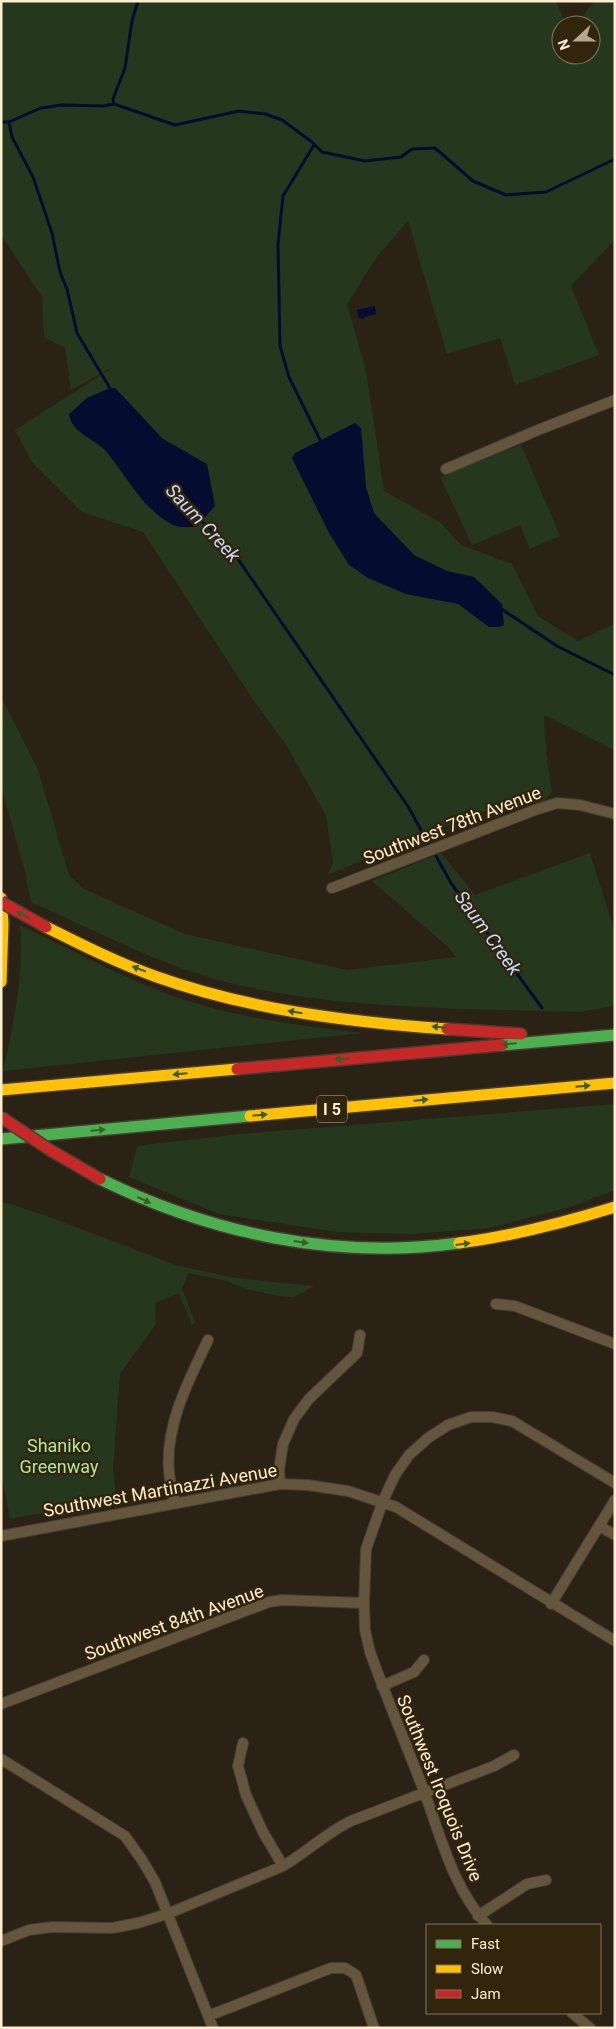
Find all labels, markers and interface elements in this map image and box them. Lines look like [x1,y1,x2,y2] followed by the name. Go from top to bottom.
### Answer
[551,15,601,65] north arrow
[555,37,573,52] text: N
[161,479,246,567] water label: Saum Creek
[360,781,544,869] street label: Southwest 78th Avenue
[450,886,527,980] water label: Saum Creek
[16,911,31,919] one-way arrow
[132,965,146,973] one-way arrow
[287,1008,303,1016] one-way arrow
[431,1023,447,1031] one-way arrow
[501,1040,517,1048] one-way arrow
[333,1055,349,1063] one-way arrow
[172,1070,188,1078] one-way arrow
[576,1082,592,1090] one-way arrow
[317,1096,347,1122] road number: I 5
[414,1096,430,1104] one-way arrow
[252,1111,268,1119] one-way arrow
[90,1126,106,1134] one-way arrow
[137,1196,151,1204] one-way arrow
[293,1239,309,1247] one-way arrow
[455,1240,471,1248] one-way arrow
[20,1435,99,1477] park label: Shaniko Greenway
[41,1459,279,1521] street label: Southwest Martinazzi Avenue
[82,1580,266,1664] street label: Southwest 84th Avenue
[393,1692,487,1884] street label: Southwest Iroquois Drive
[426,1924,601,2014] legend
[471,1935,500,1953] text: Fast
[471,1960,503,1978] text: Slow
[471,1985,501,2003] text: Jam

